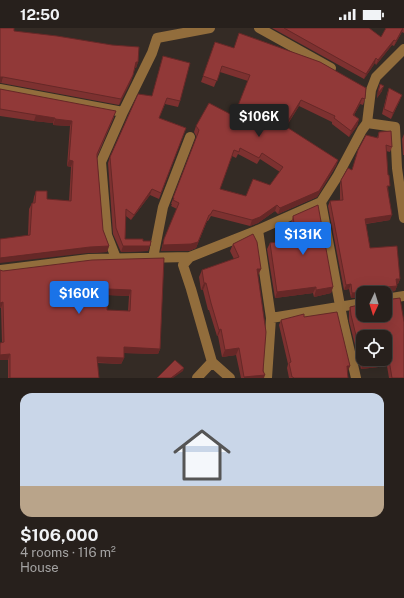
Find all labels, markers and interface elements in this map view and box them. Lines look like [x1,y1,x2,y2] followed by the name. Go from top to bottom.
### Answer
[20,6,60,23] text: 12:50
[231,104,287,138] pin: $106K
[239,109,279,124] text: $106K
[275,222,331,256] pin: $131K
[284,227,322,242] text: $131K
[51,281,107,315] pin: $160K
[59,286,99,301] text: $160K
[356,286,392,322] north arrow
[356,286,392,366] map controls
[356,330,392,366] button: locate
[166,419,238,491] icon: home
[20,525,98,545] text: $106,000
[20,545,116,560] text: 4 rooms · 116 m²
[20,560,59,575] text: House

